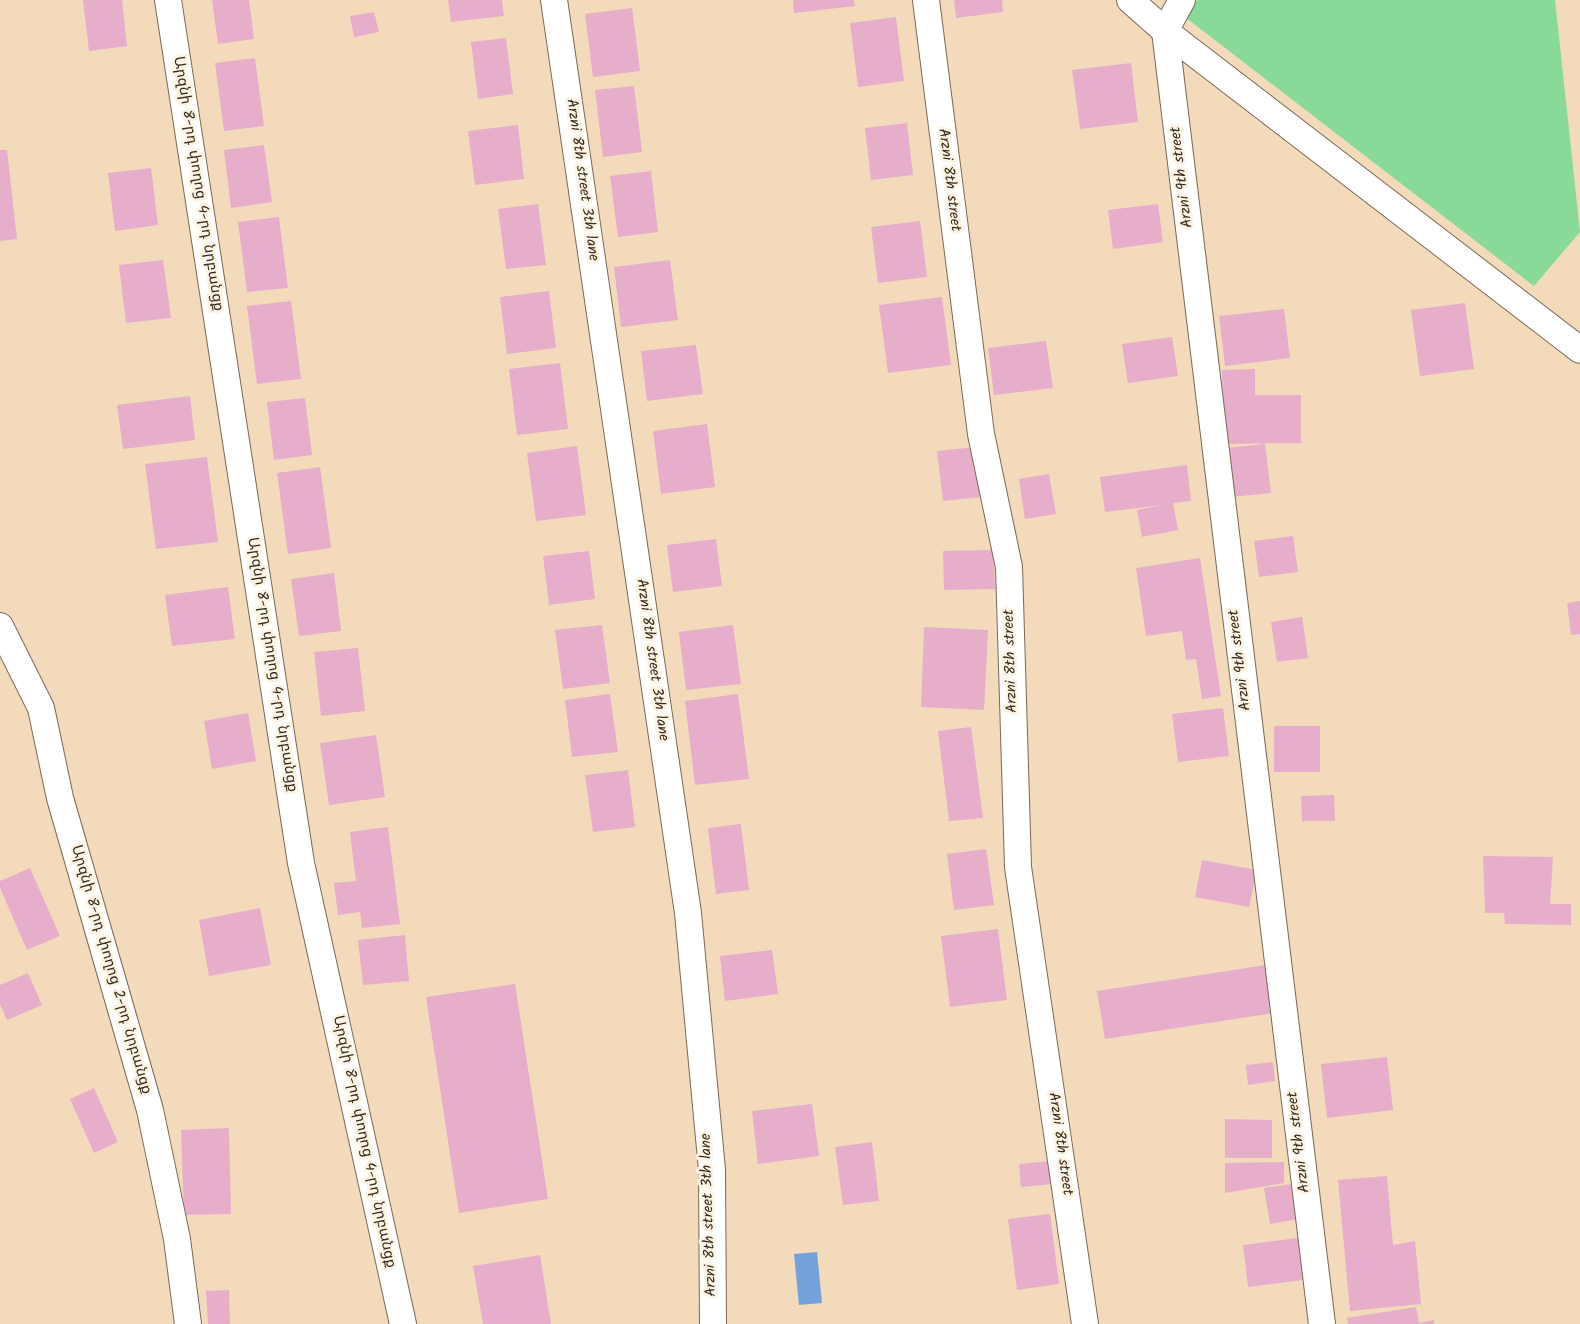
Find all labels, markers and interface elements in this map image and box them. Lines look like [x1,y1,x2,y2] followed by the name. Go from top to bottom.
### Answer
[168,55,226,313] street label: Արզնի 8-րդ փողոց 4-րդ նրբանցք
[561,98,601,262] street label: Arzni 8th street 3th lane
[1168,125,1198,229] street label: Arzni 9th street
[933,127,963,233] street label: Arzni 8th street
[242,536,300,794] street label: Արզնի 8-րդ փողոց 4-րդ նրբանցք
[631,578,671,742] street label: Arzni 8th street 3th lane
[1226,608,1256,712] street label: Arzni 9th street
[1001,609,1023,713] street label: Arzni 8th street
[66,843,154,1097] street label: Արզնի 8-րդ փողոց 2-րդ նրբանցք
[327,1014,399,1270] street label: Արզնի 8-րդ փողոց 4-րդ նրբանցք
[1285,1090,1315,1194] street label: Arzni 9th street
[1043,1091,1075,1197] street label: Arzni 8th street
[698,1133,722,1297] street label: Arzni 8th street 3th lane

